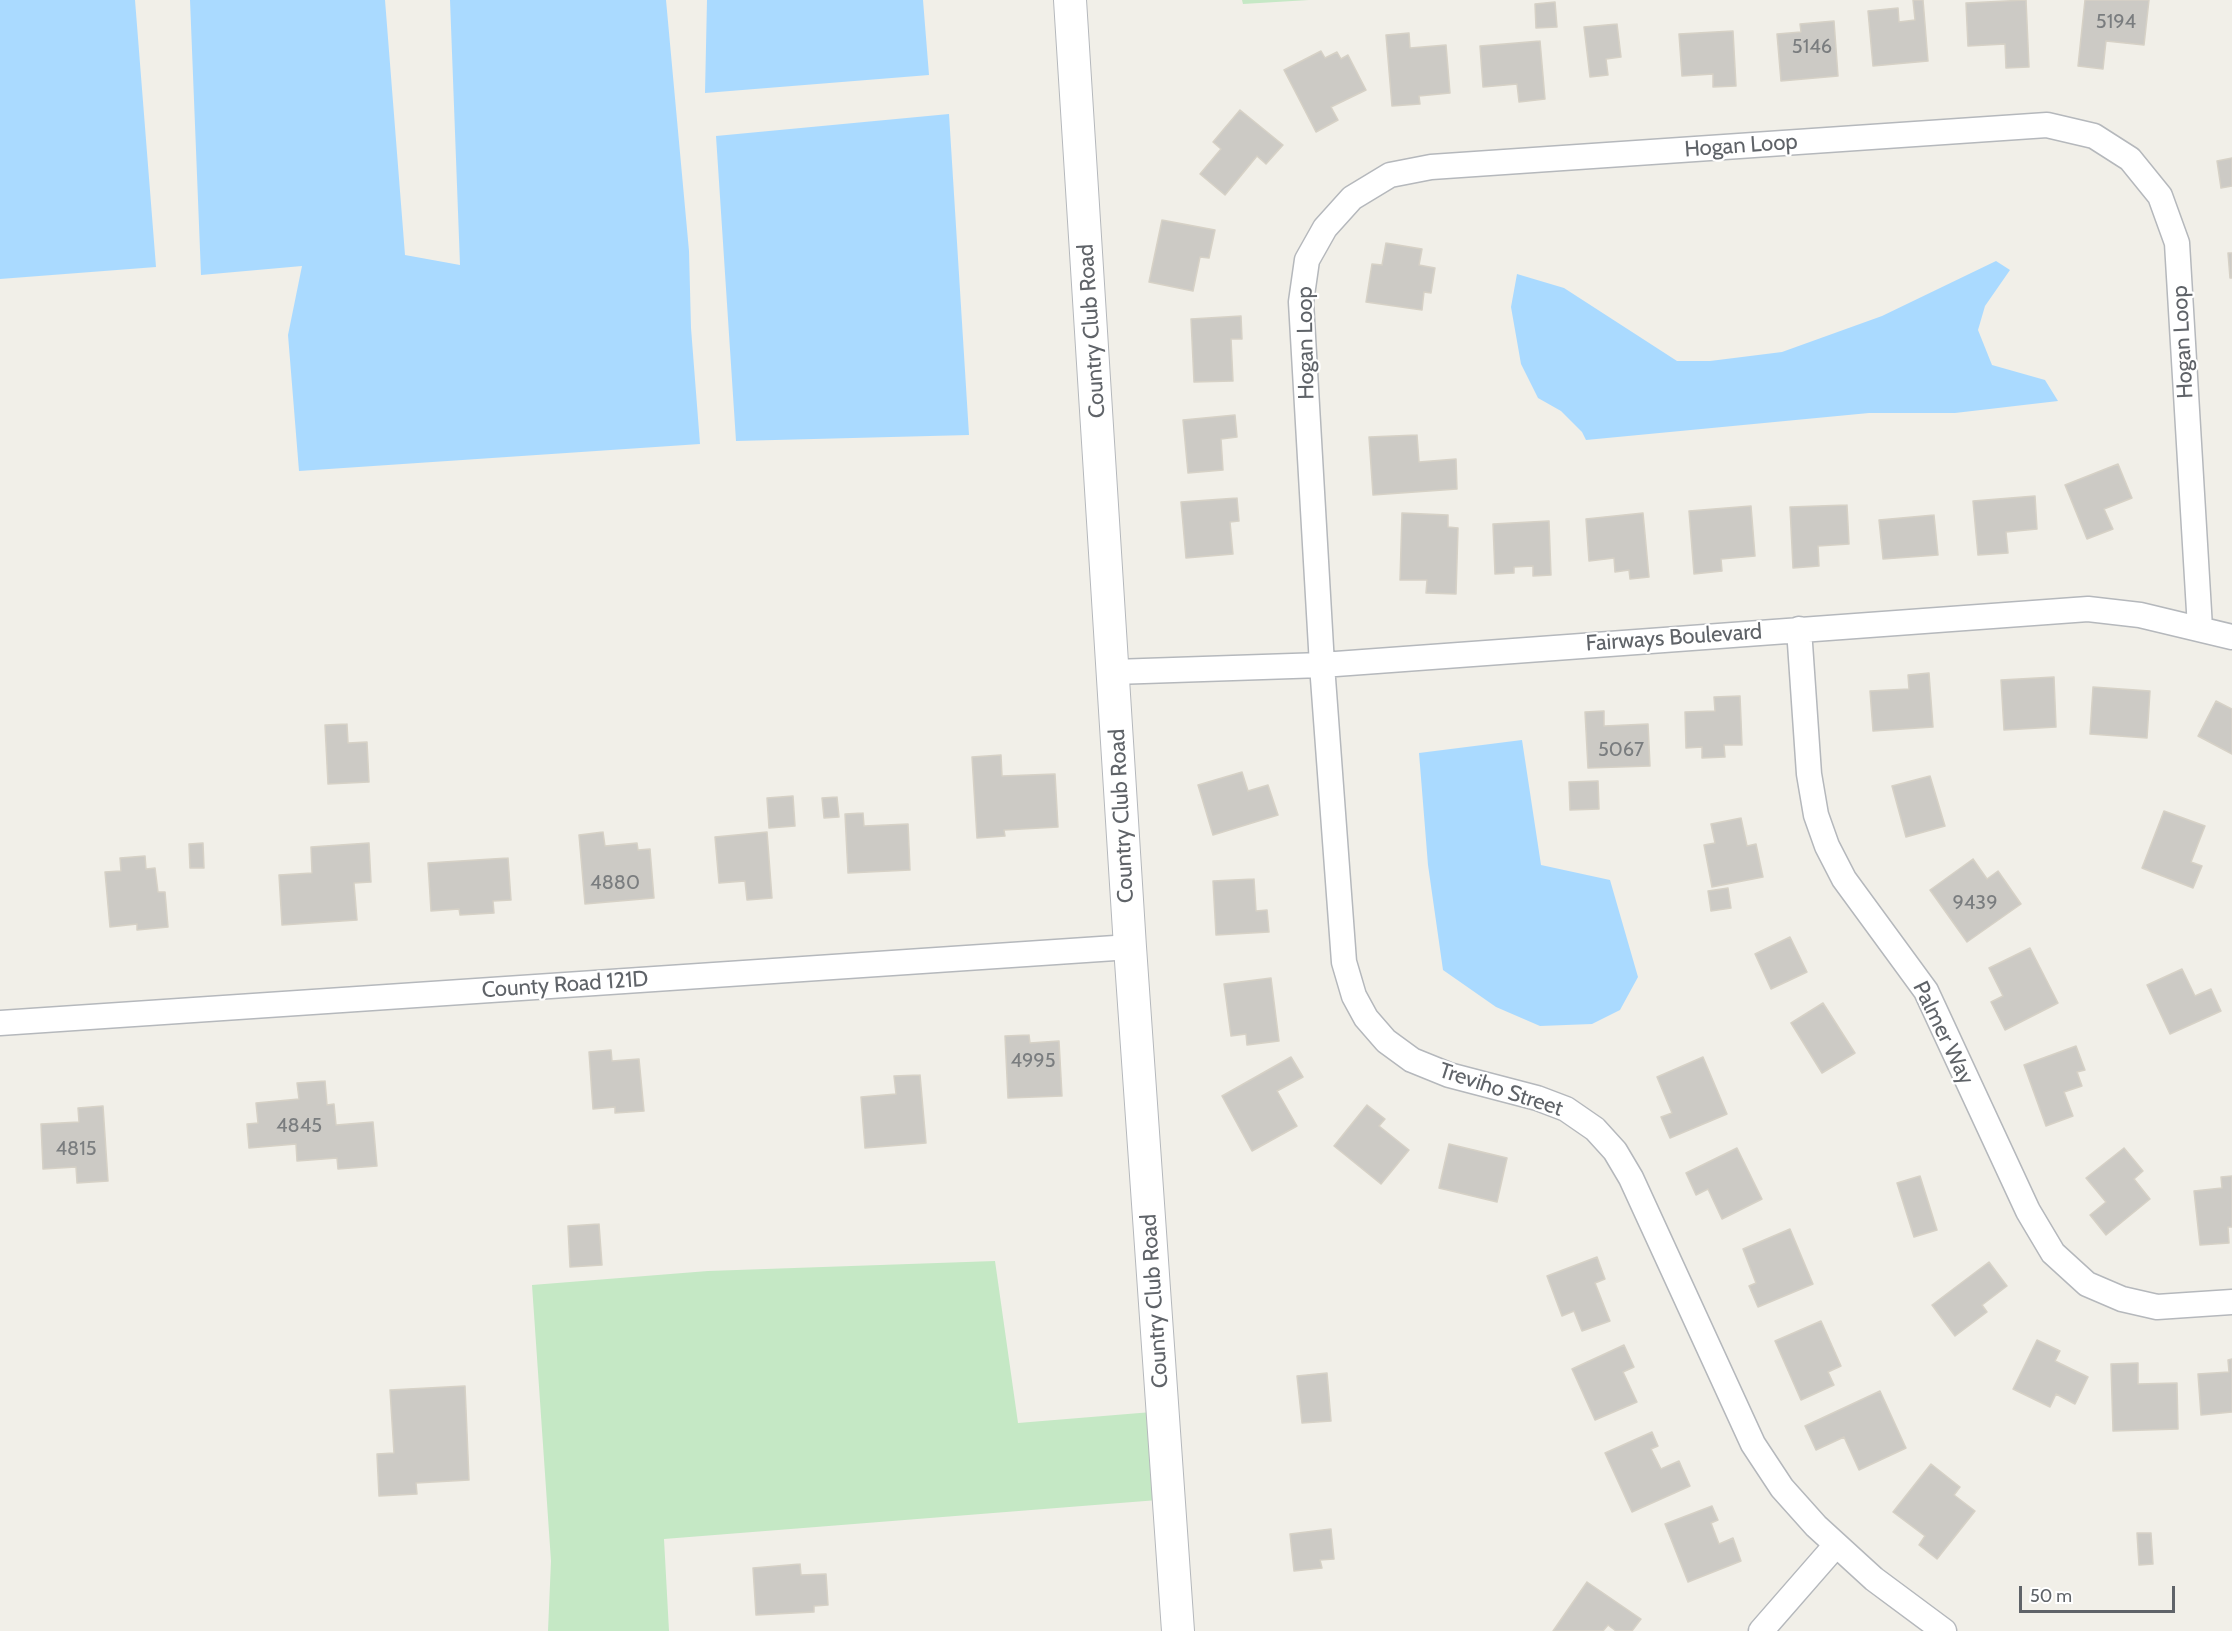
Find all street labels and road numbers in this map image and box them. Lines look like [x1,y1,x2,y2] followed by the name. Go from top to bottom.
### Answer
[1684,129,1798,163] street label: Hogan Loop
[1073,243,1111,419] street label: Country Club Road
[2167,285,2199,399] street label: Hogan Loop
[1292,286,1320,400] street label: Hogan Loop
[1585,619,1763,657] street label: Fairways Boulevard
[1104,728,1140,904] street label: Country Club Road
[481,966,649,1004] street label: County Road 121D
[1907,977,1979,1089] street label: Palmer Way
[1436,1058,1566,1122] street label: Treviho Street
[1136,1213,1174,1389] street label: Country Club Road

